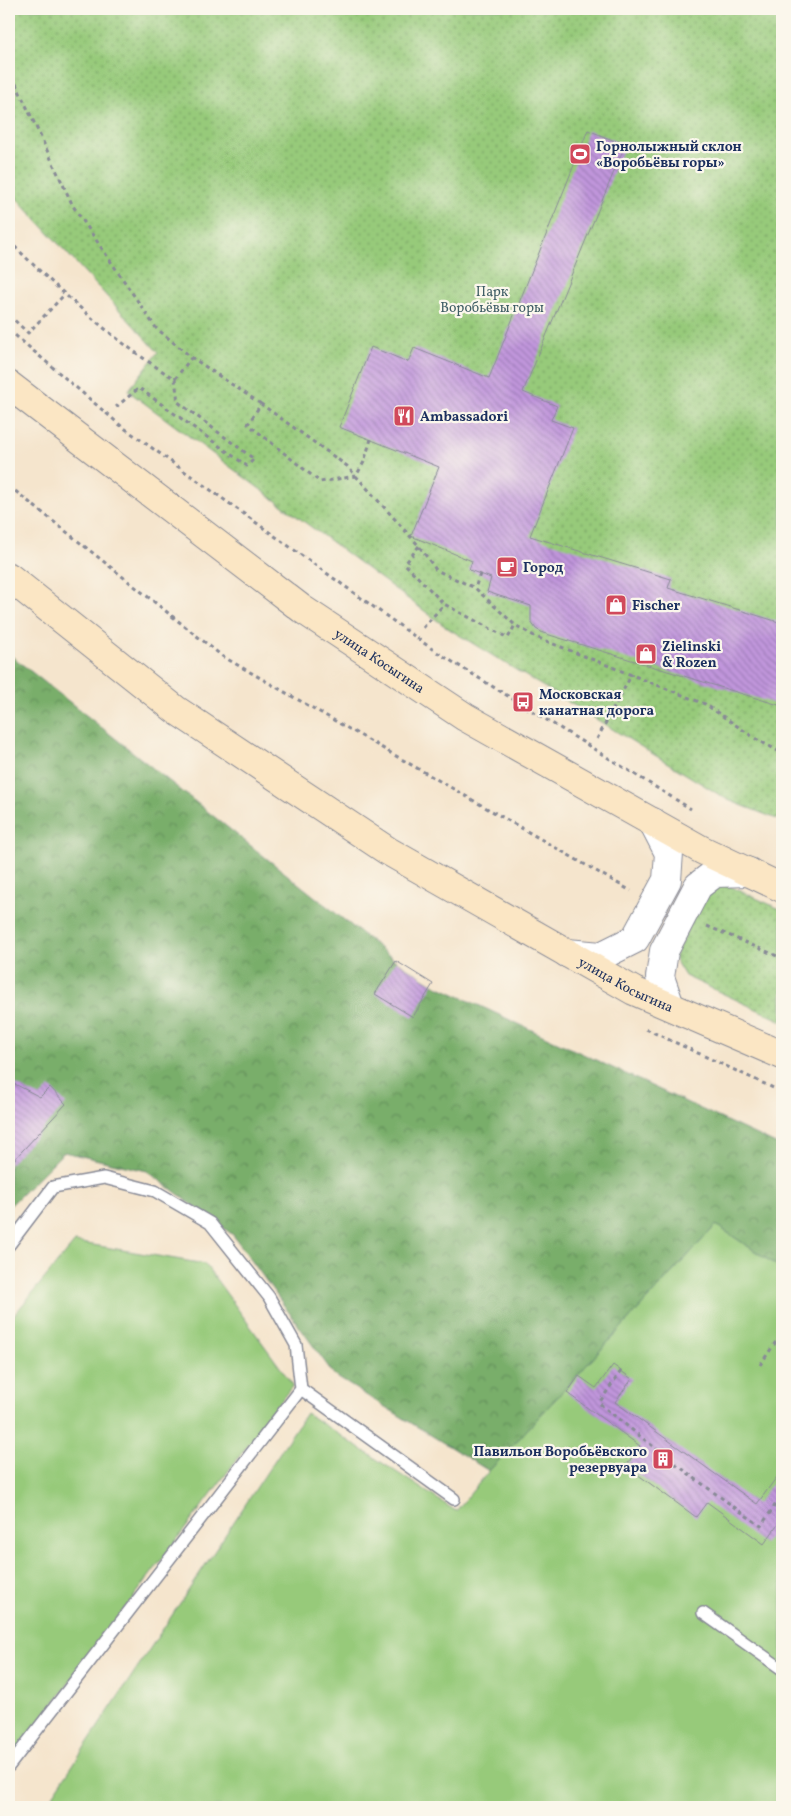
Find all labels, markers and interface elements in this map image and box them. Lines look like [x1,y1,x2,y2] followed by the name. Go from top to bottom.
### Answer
[596,138,742,173] place label: Горнолыжный склон «Воробьёвы горы»
[568,142,592,166] sports icon: Горнолыжный склон «Воробьёвы горы»
[440,283,544,318] park label: Парк Воробьёвы горы
[392,404,416,428] restaurant icon: Ambassadori
[420,408,508,427] place label: Ambassadori
[495,555,519,579] cafe icon: Город
[523,559,564,578] place label: Город
[604,593,628,617] shop icon: Fischer
[632,597,681,616] place label: Fischer
[330,625,428,699] street label: улица Косыгина
[662,638,721,673] place label: Zielinski & Rozen
[634,642,658,666] shop icon: Zielinski & Rozen
[539,686,654,721] place label: Московская канатная дорога
[511,690,535,714] bus stop icon: Московская канатная дорога
[574,953,676,1018] street label: улица Косыгина
[473,1443,647,1478] place label: Павильон Воробьёвского резервуара
[651,1447,675,1471] building icon: Павильон Воробьёвского резервуара

